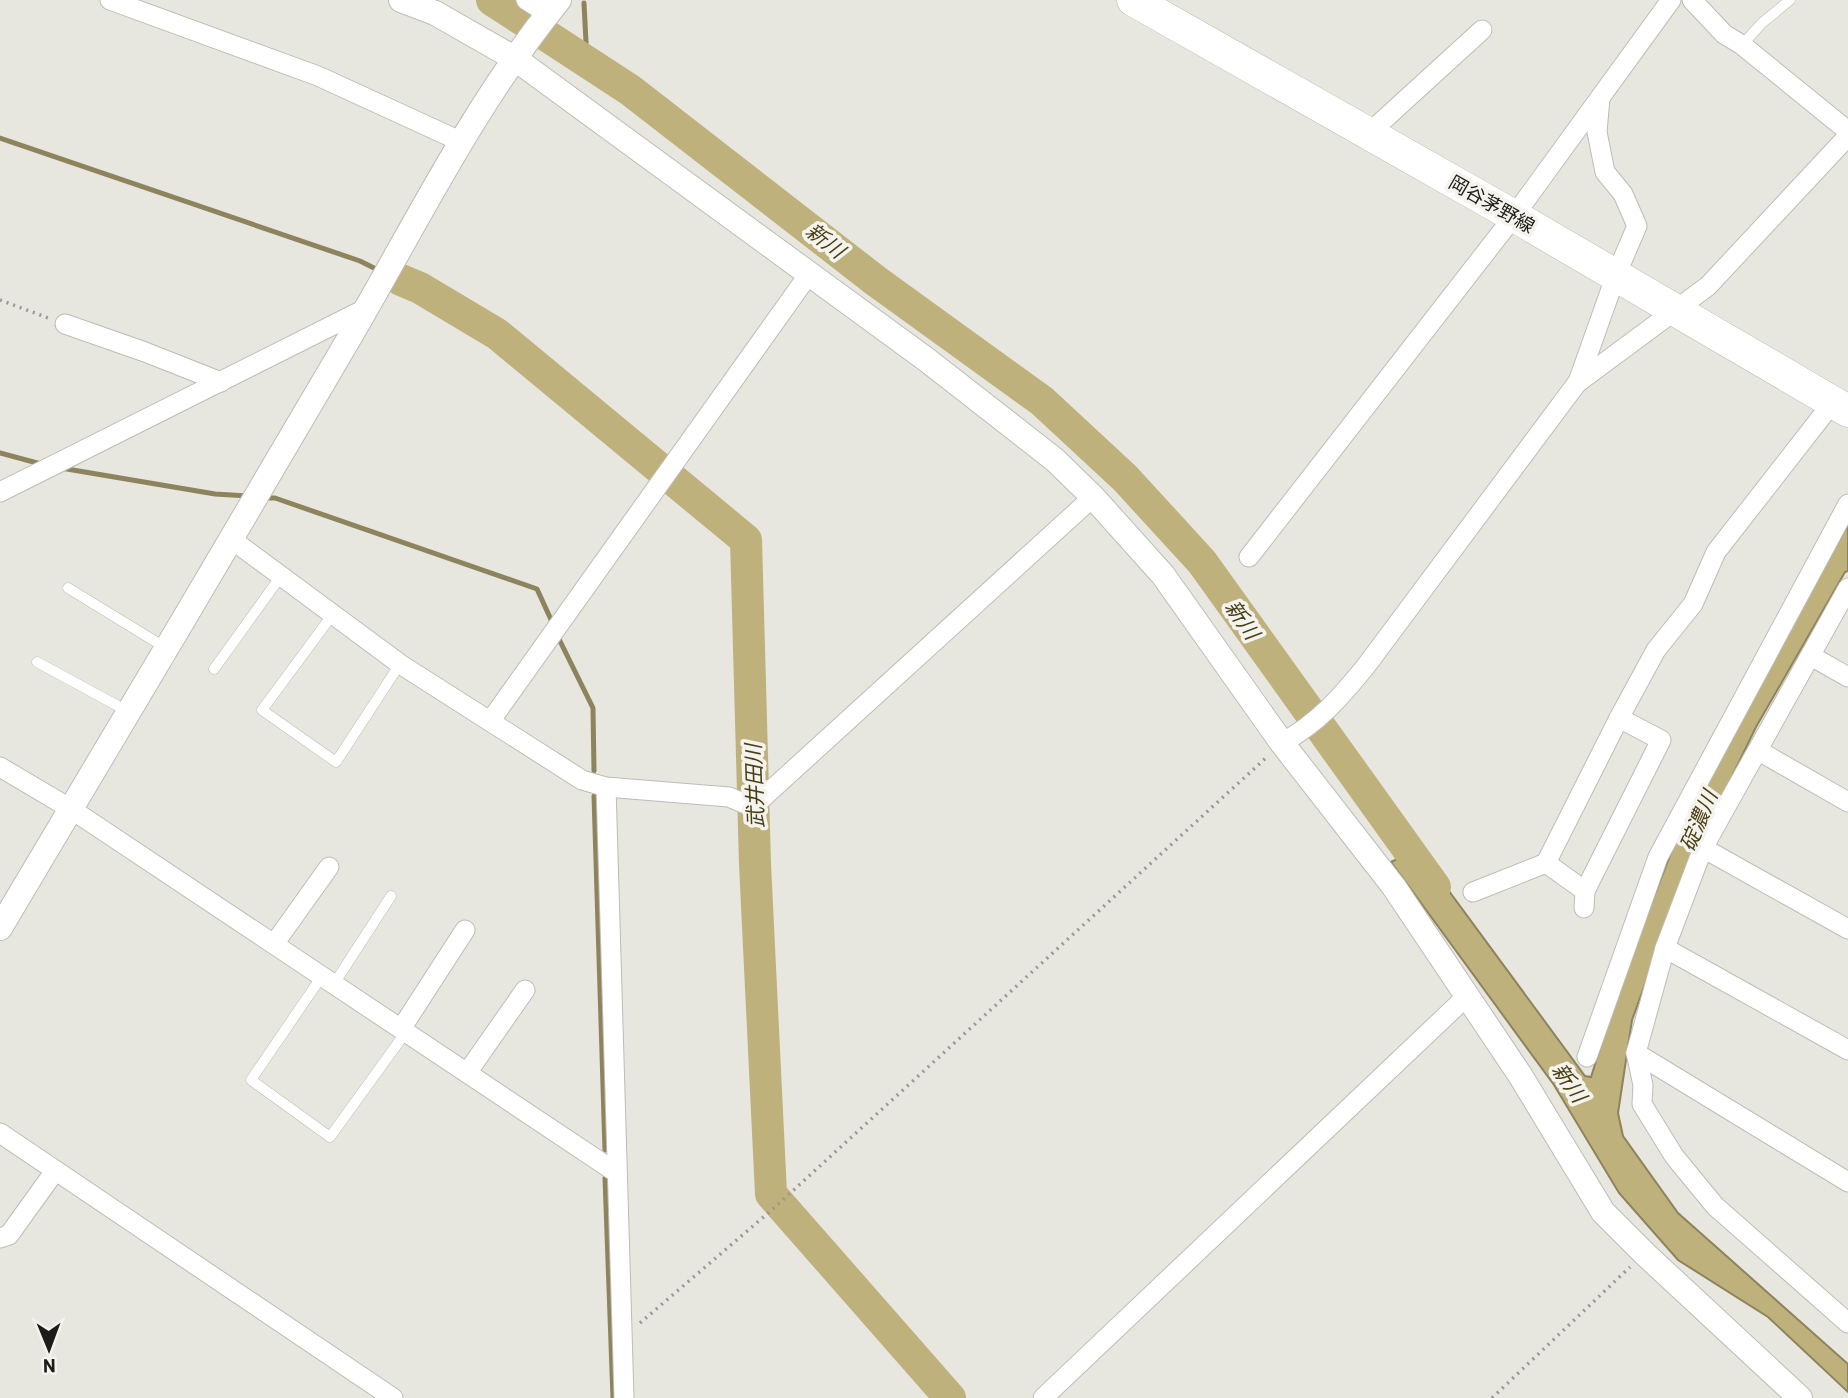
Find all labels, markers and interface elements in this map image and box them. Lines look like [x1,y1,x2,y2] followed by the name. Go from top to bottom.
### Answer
[1445,170,1539,237] street label: 岡谷茅野線
[802,217,852,264] water label: 新川
[1221,595,1267,645] water label: 新川
[739,742,767,828] water label: 武井田川
[1674,785,1722,854] water label: 碇濃川
[1548,1058,1594,1108] water label: 新川
[14,1314,84,1384] north arrow
[43,1355,56,1378] text: N

